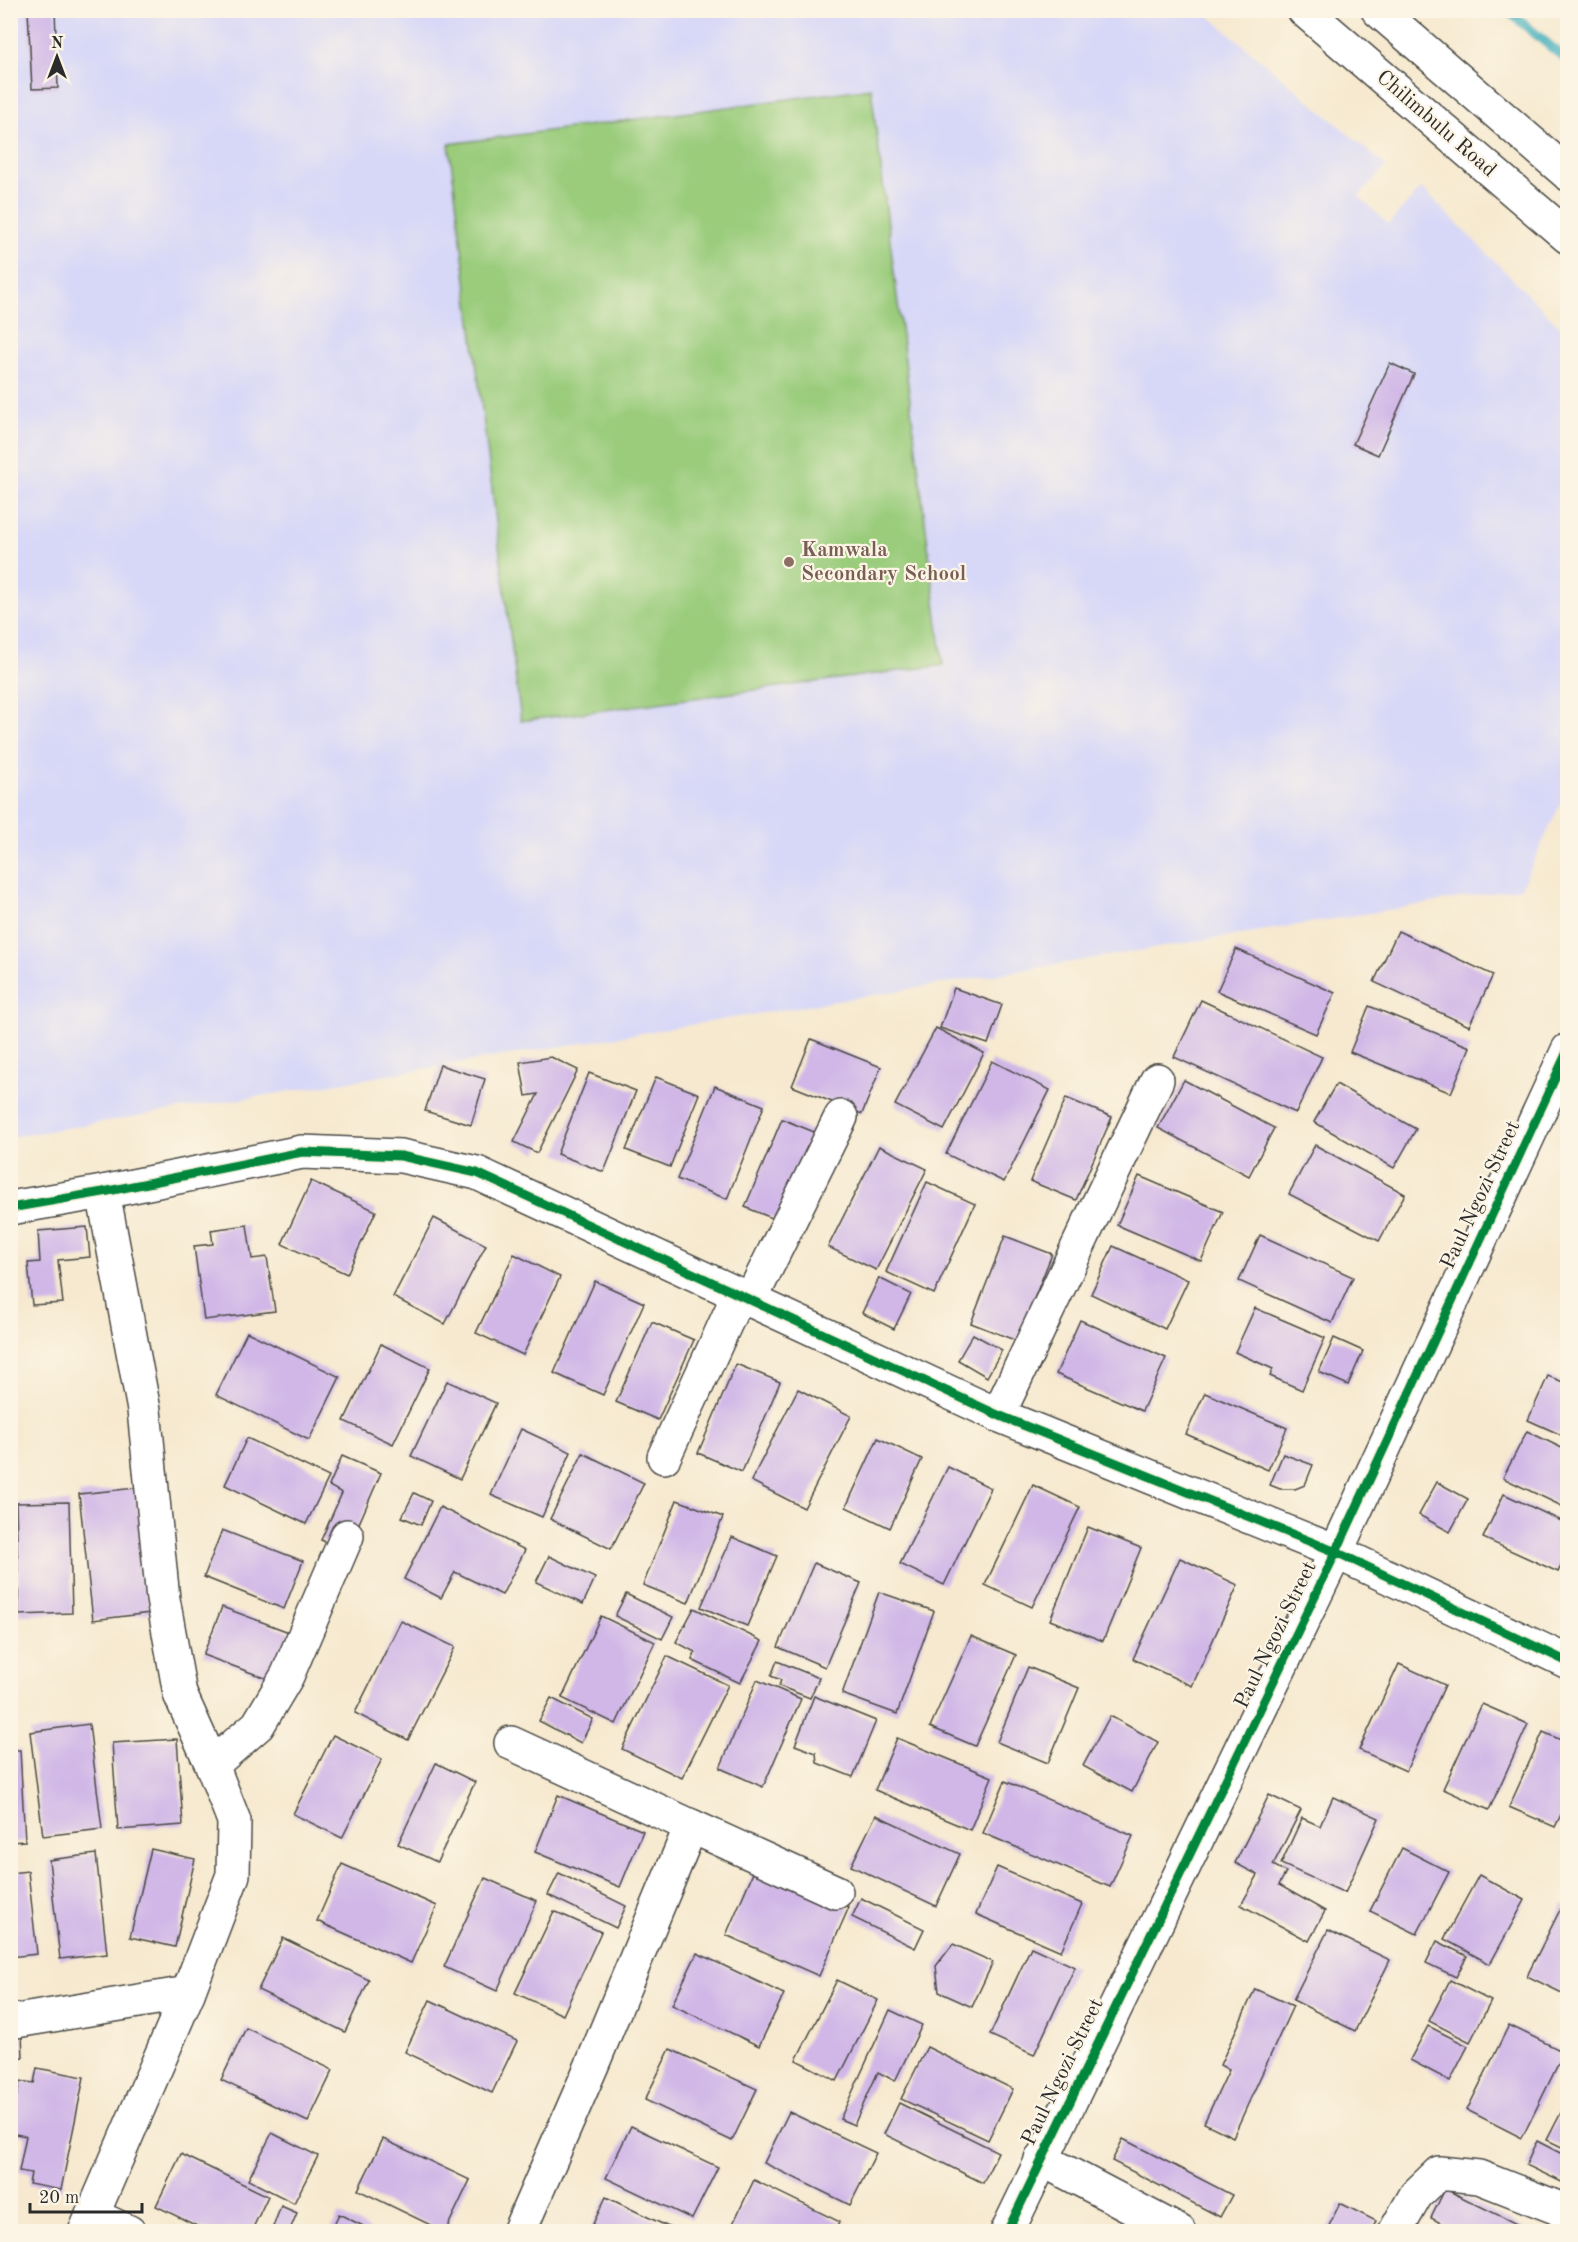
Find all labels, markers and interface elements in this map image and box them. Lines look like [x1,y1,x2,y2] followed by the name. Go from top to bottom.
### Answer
[27,27,87,87] north arrow
[51,36,64,52] text: N
[1372,67,1500,181] street label: Chilimbulu Road
[801,540,966,585] place label: Kamwala Secondary School
[782,555,796,569] marker: Kamwala Secondary School
[1437,1118,1525,1272] street label: Paul Ngozi Street
[1231,1558,1321,1712] street label: Paul Ngozi Street
[1018,1995,1108,2149] street label: Paul Ngozi Street
[30,2176,142,2214] scale bar
[39,2189,79,2207] text: 20 m

